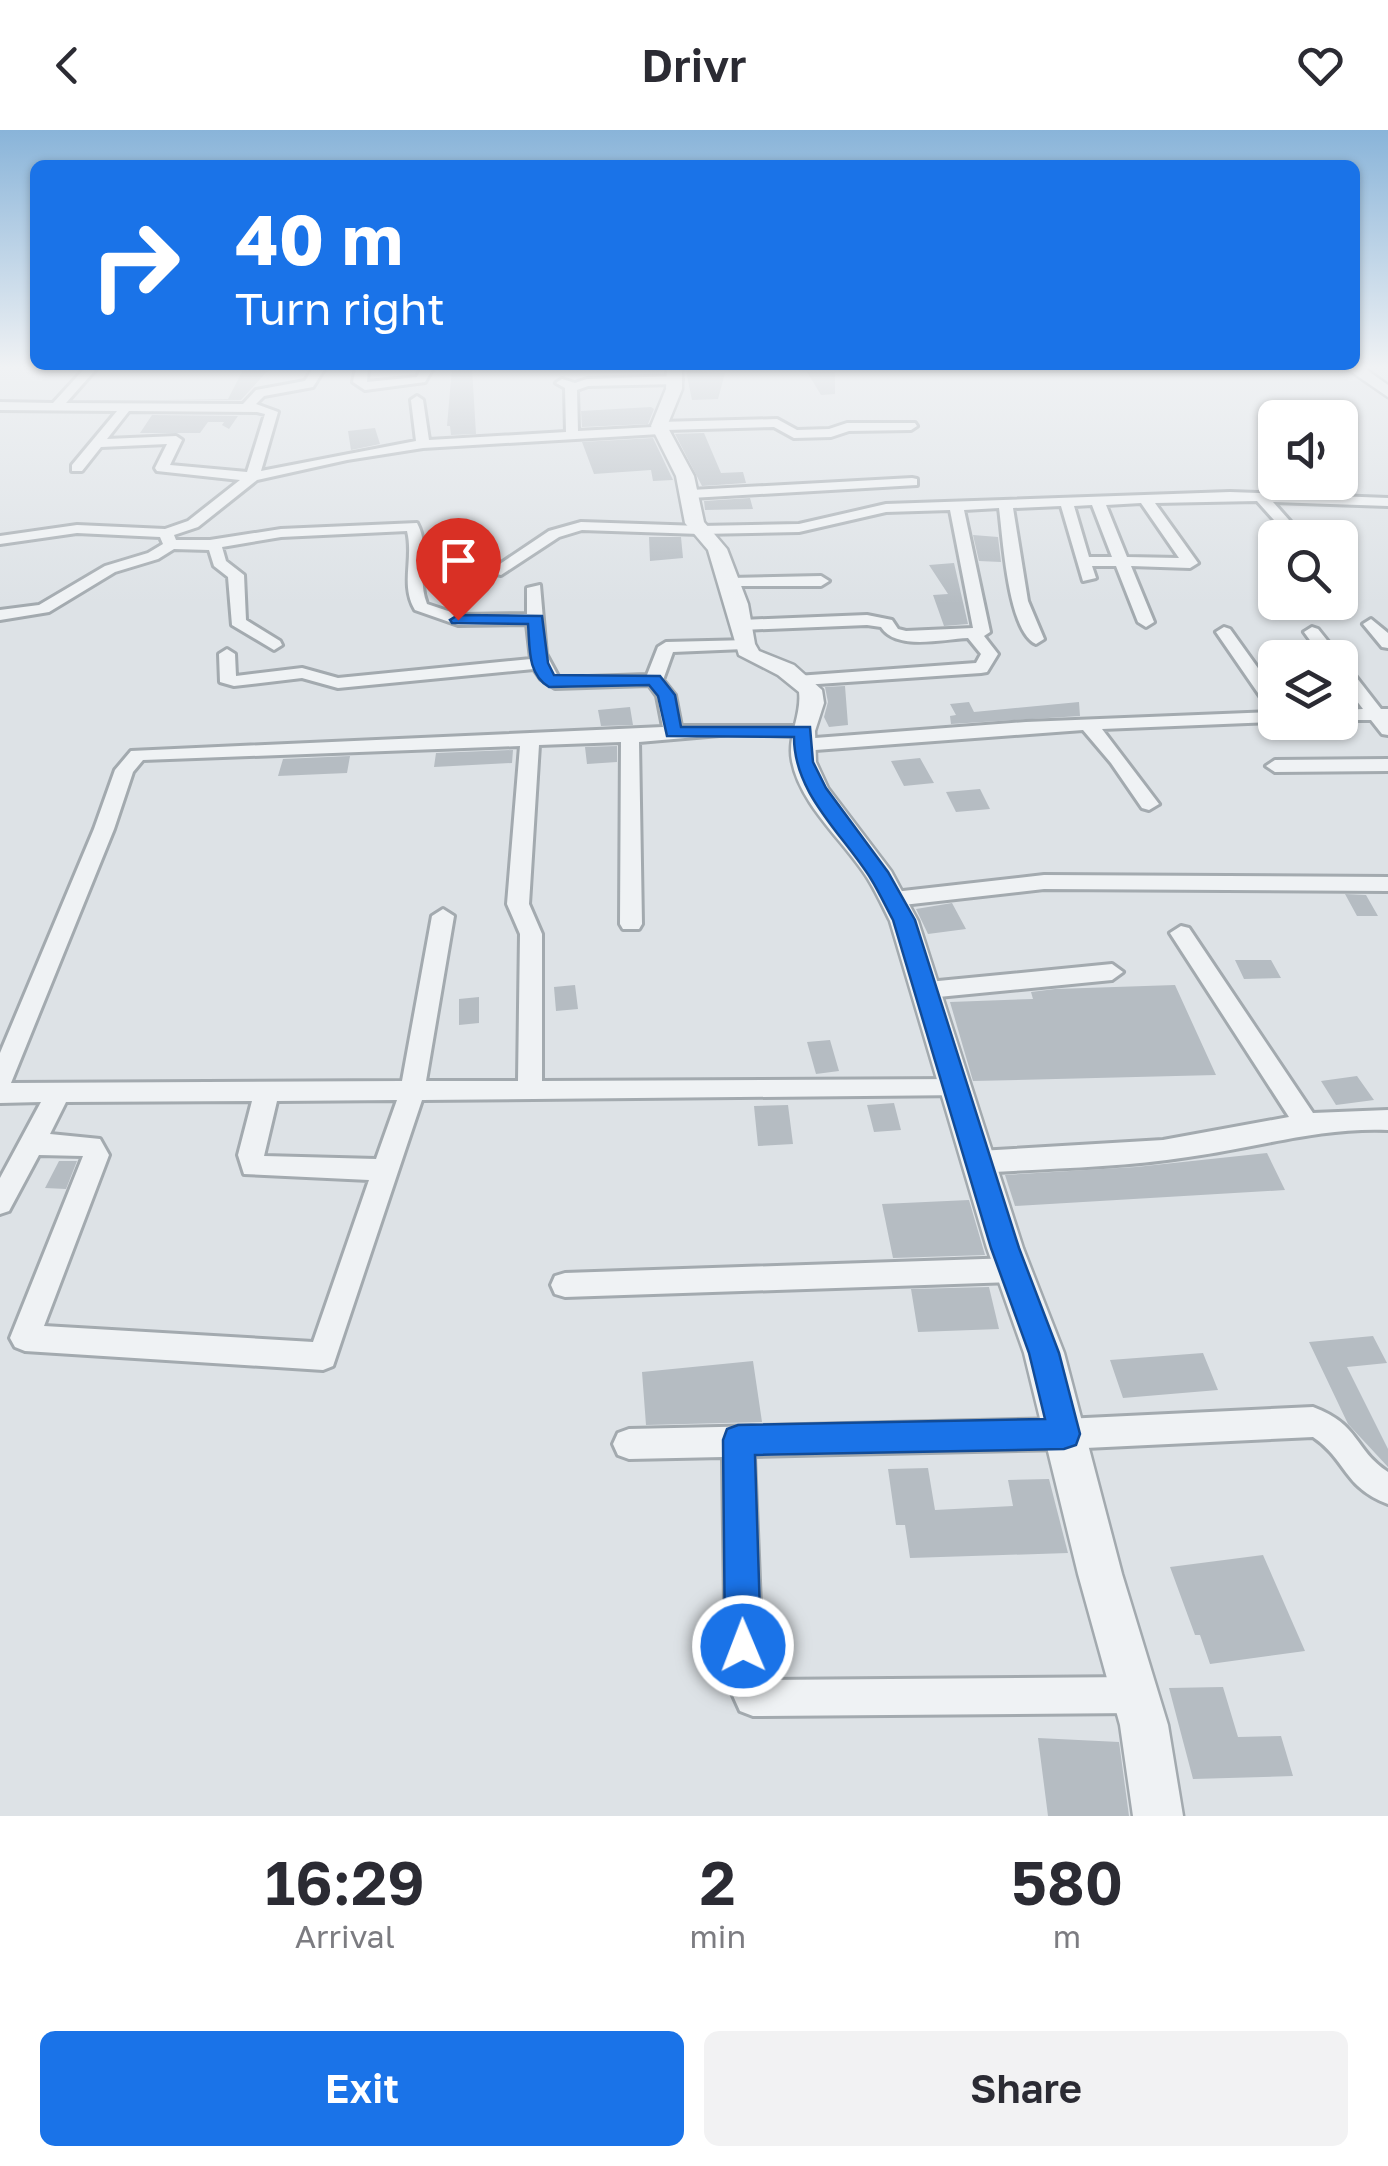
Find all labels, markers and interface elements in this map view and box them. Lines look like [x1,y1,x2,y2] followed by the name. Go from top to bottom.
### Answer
[40,38,95,93] icon: back
[641,38,747,92] text: Drivr
[1293,38,1348,93] icon: heart
[235,196,403,280] text: 40 m
[70,200,200,330] icon: right
[235,281,445,335] text: Turn right
[1258,400,1358,740] map controls
[1258,400,1358,500] button: sound
[416,518,501,621] pin
[1258,520,1358,620] button: search
[431,533,486,588] icon: arrive
[1258,640,1358,740] button: layers
[691,1594,795,1698] position arrow
[265,1846,425,1918] text: 16:29
[700,1846,736,1918] text: 2
[1011,1846,1123,1918] text: 580
[295,1917,395,1955] text: Arrival
[690,1917,746,1955] text: min
[1053,1917,1081,1955] text: m
[40,2031,684,2146] button: Exit
[704,2031,1348,2146] button: Share

